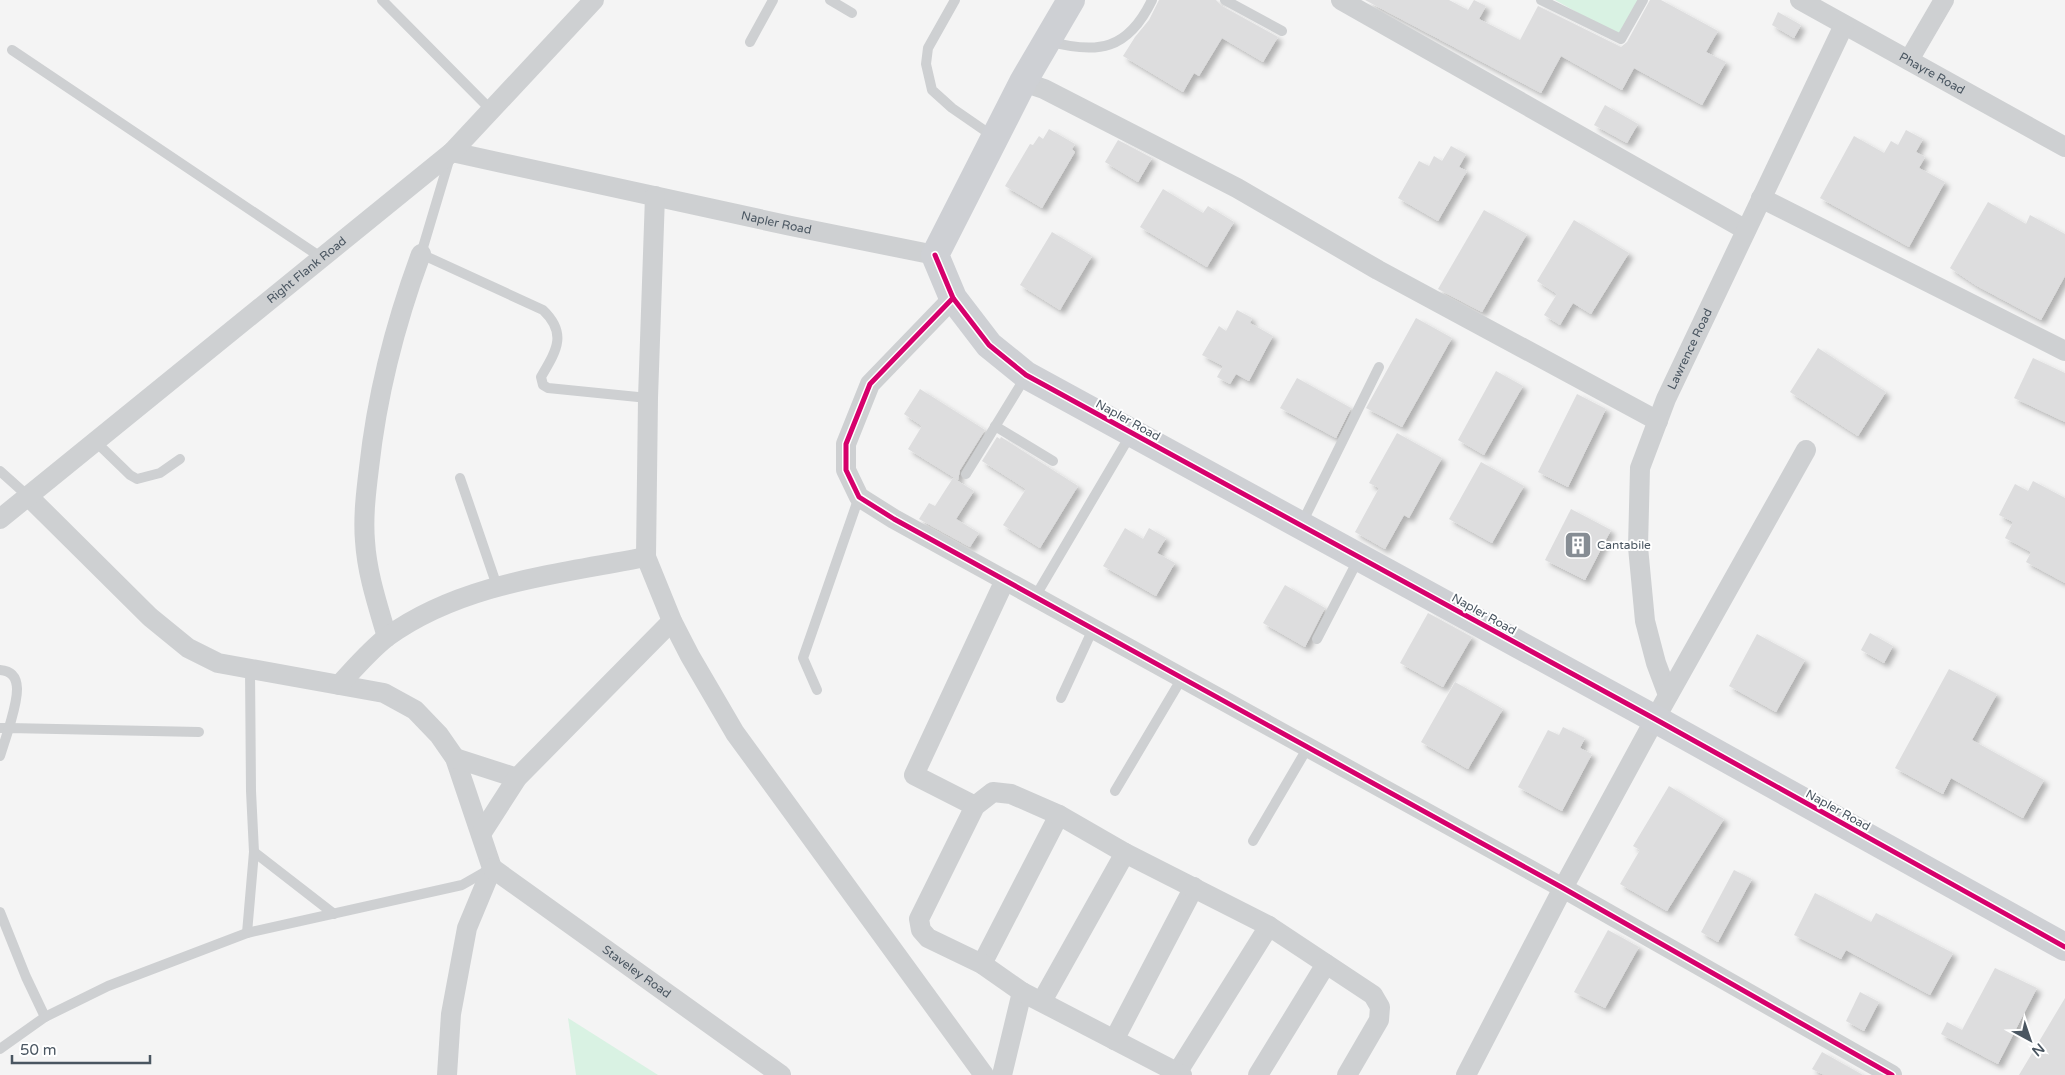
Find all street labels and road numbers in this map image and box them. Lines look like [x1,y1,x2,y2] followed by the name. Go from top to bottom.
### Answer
[1897,49,1967,97] street label: Phayre Road
[740,208,813,237] street label: Napler Road
[264,234,349,306] street label: Right Flank Road
[1665,306,1715,392] street label: Lawrence Road
[1093,397,1163,443] street label: Napler Road
[1449,591,1519,637] street label: Napler Road
[1803,787,1873,833] street label: Napler Road
[600,942,674,1001] street label: Staveley Road

